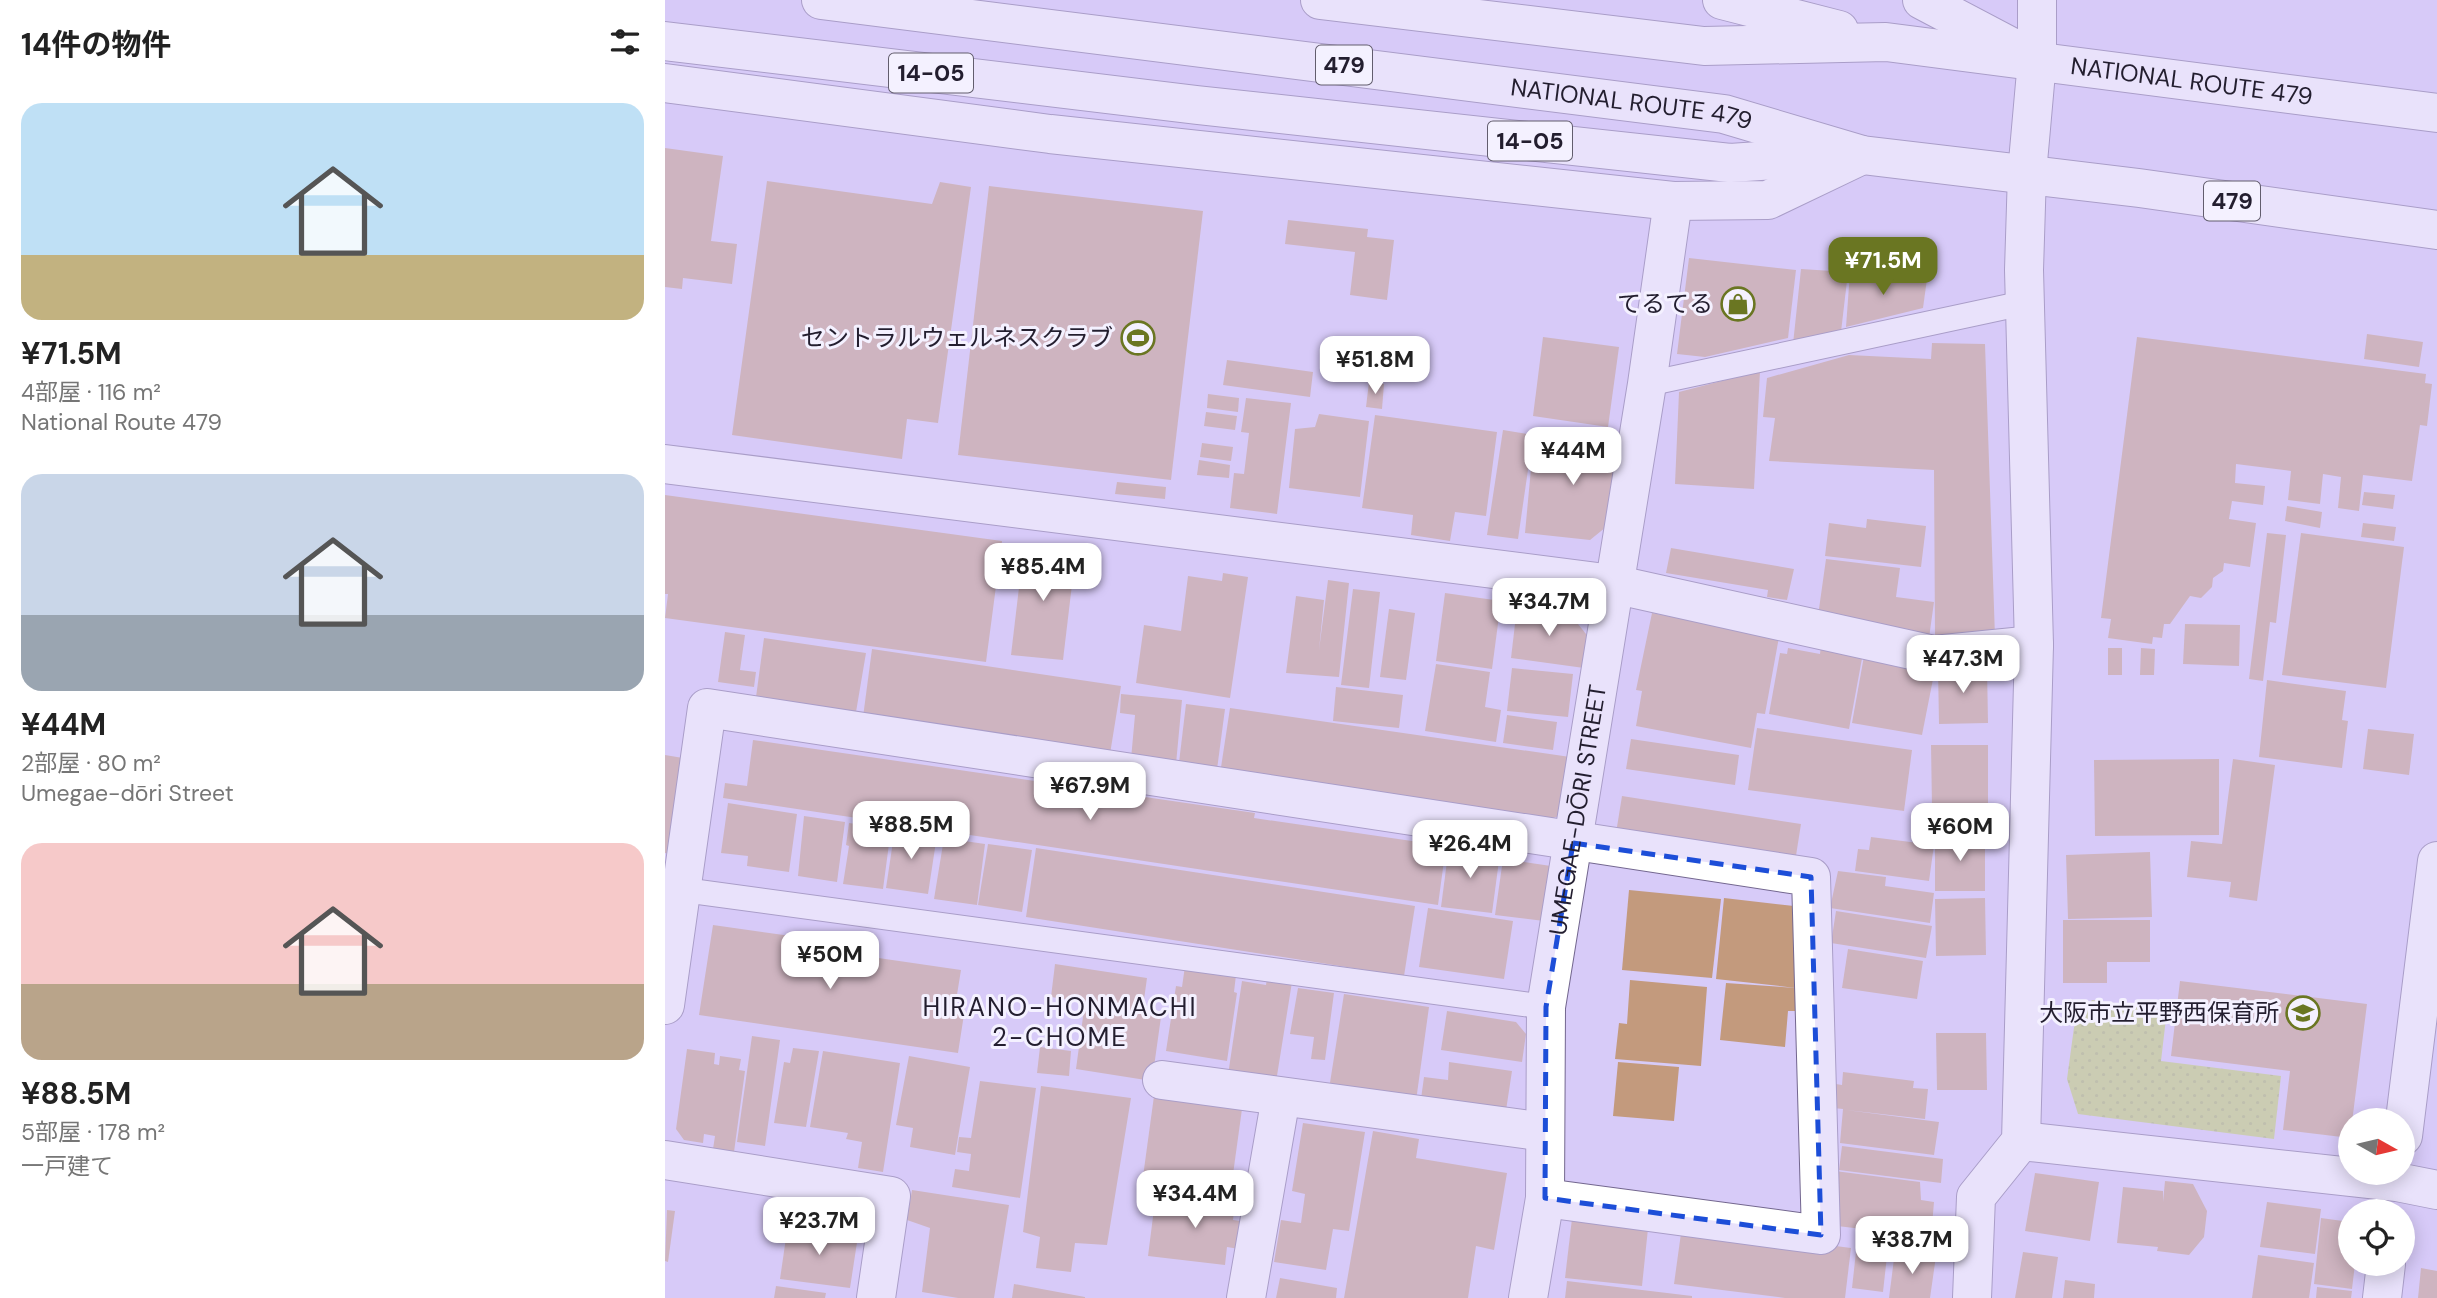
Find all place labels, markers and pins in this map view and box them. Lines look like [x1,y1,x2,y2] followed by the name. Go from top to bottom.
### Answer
[1826,238,1940,297] pin: ¥71.5M
[1719,285,1757,323] shop icon: てるてる
[1617,288,1713,319] place label: てるてる
[1119,319,1157,357] sports icon: セントラルウェルネスクラブ
[801,322,1113,353] place label: セントラルウェルネスクラブ
[1318,336,1432,396] pin: ¥51.8M
[1532,428,1614,487] pin: ¥44M
[986,544,1100,603] pin: ¥85.4M
[1492,578,1606,638] pin: ¥34.7M
[1906,636,2020,695] pin: ¥47.3M
[1033,762,1147,822] pin: ¥67.9M
[854,802,968,861] pin: ¥88.5M
[1919,804,2001,863] pin: ¥60M
[1413,820,1527,880] pin: ¥26.4M
[789,932,871,991] pin: ¥50M
[2284,994,2322,1032] school or university icon: 大阪市立平野西保育所
[2039,997,2279,1028] place label: 大阪市立平野西保育所
[1138,1170,1252,1230] pin: ¥34.4M
[762,1198,876,1257] pin: ¥23.7M
[1855,1216,1969,1276] pin: ¥38.7M

